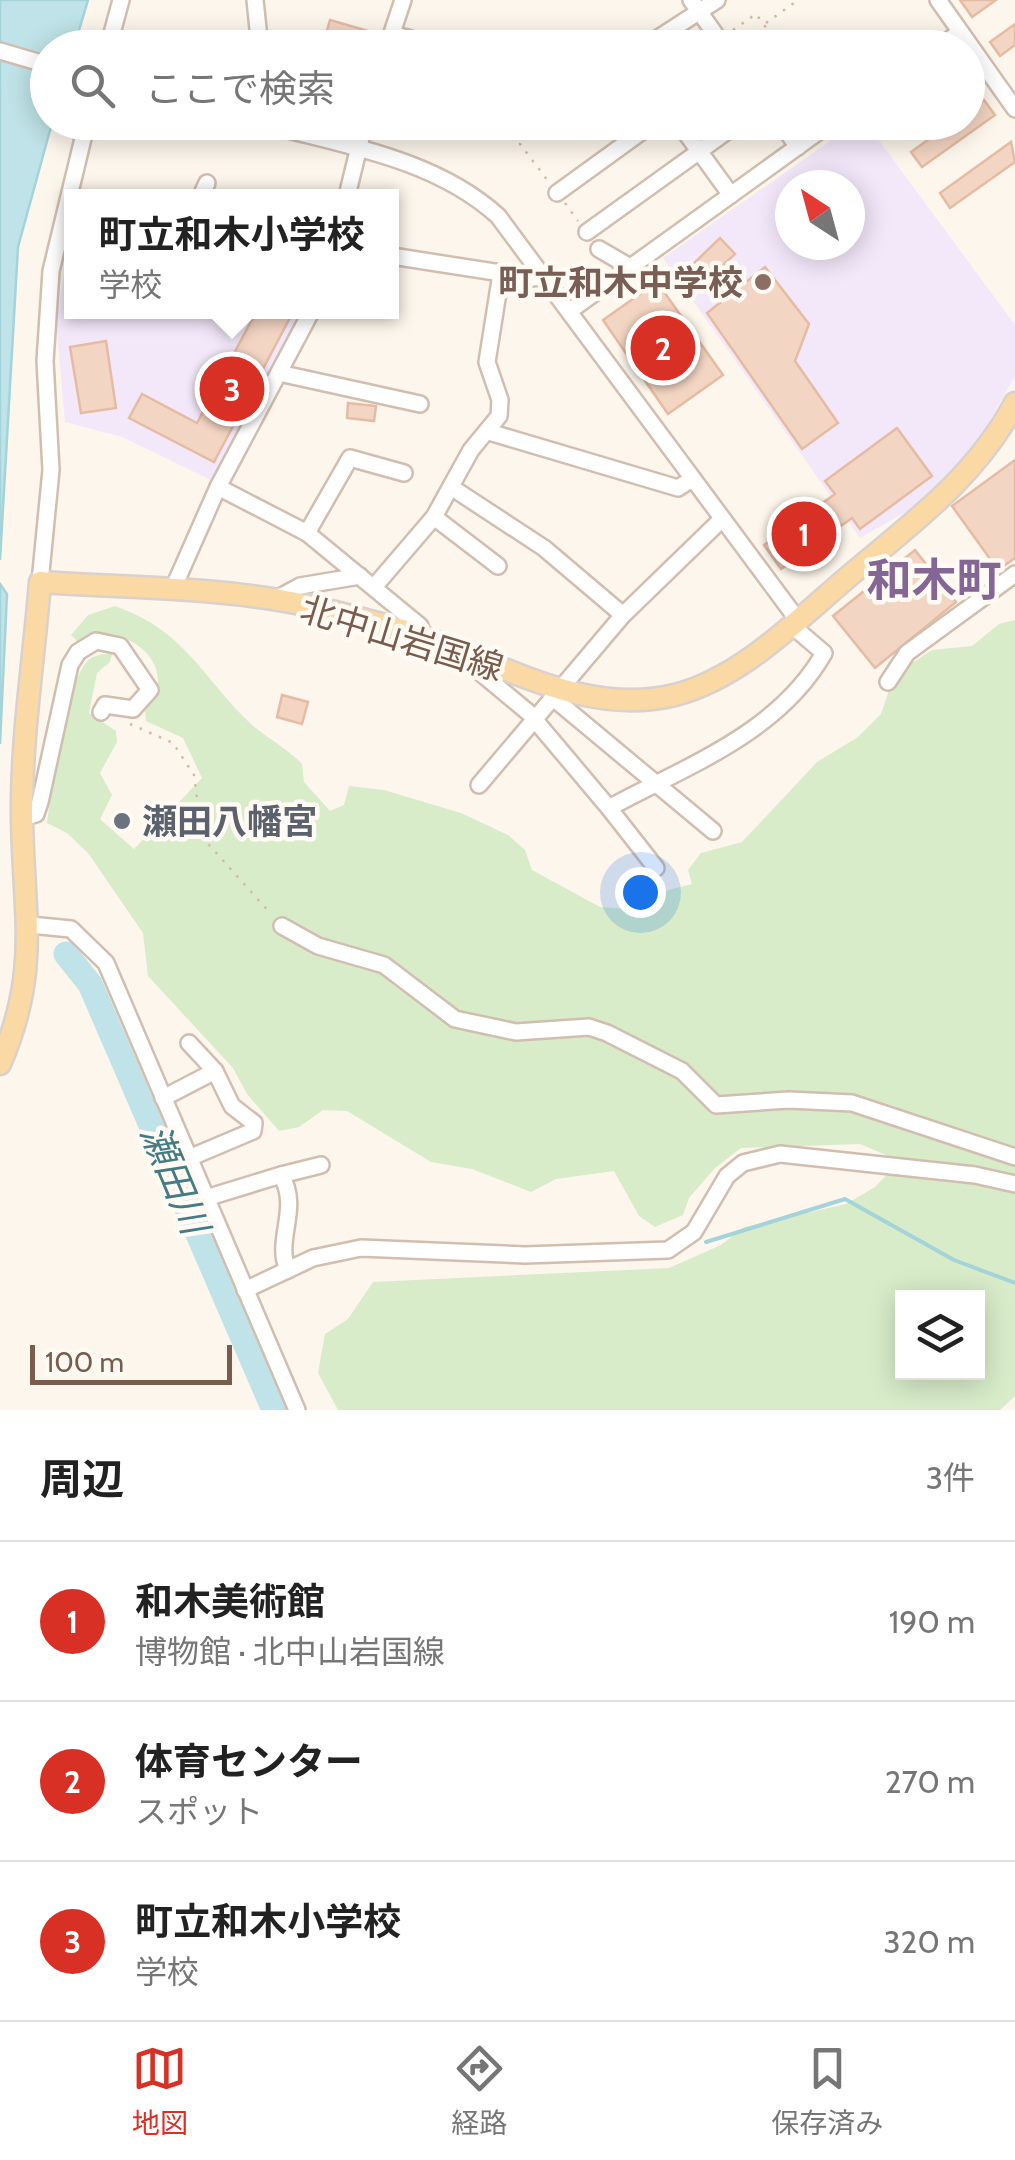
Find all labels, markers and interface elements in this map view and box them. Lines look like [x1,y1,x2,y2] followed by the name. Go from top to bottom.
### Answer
[30,30,985,140] search box
[65,58,120,113] icon: search
[145,65,335,112] text: ここで検索
[775,170,865,260] north arrow
[64,189,399,319] popup
[98,211,365,258] text: 町立和木小学校
[498,261,743,304] place label: 町立和木中学校
[98,265,163,304] text: 学校
[752,271,774,293] marker: 町立和木中学校
[630,310,696,386] pin: 2
[200,352,264,426] pin: 3
[772,496,836,572] pin: 1
[866,553,1002,607] district label: 和木町
[295,587,509,689] street label: 北中山岩国線
[142,800,317,843] place label: 瀬田八幡宮
[111,810,133,832] marker: 瀬田八幡宮
[615,867,666,918] your location
[131,1117,220,1244] water label: 瀬田川
[895,1290,985,1380] map controls
[895,1290,985,1380] button: layers
[30,1340,232,1384] scale bar
[45,1345,124,1379] text: 100 m
[40,1453,124,1505] text: 周辺
[926,1458,975,1497] text: 3件
[135,1578,325,1625] text: 和木美術館
[67,1602,78,1641] text: 1
[889,1602,975,1641] text: 190 m
[135,1632,445,1671] text: 博物館 · 北中山岩国線
[135,1738,363,1785] text: 体育センター
[64,1762,81,1801] text: 2
[885,1762,975,1801] text: 270 m
[135,1792,263,1831] text: スポット
[135,1898,401,1945] text: 町立和木小学校
[64,1922,81,1961] text: 3
[883,1922,975,1961] text: 320 m
[135,1952,199,1991] text: 学校
[132,2041,188,2141] tab: 地図
[451,2041,507,2141] tab: 経路
[771,2041,883,2141] tab: 保存済み

